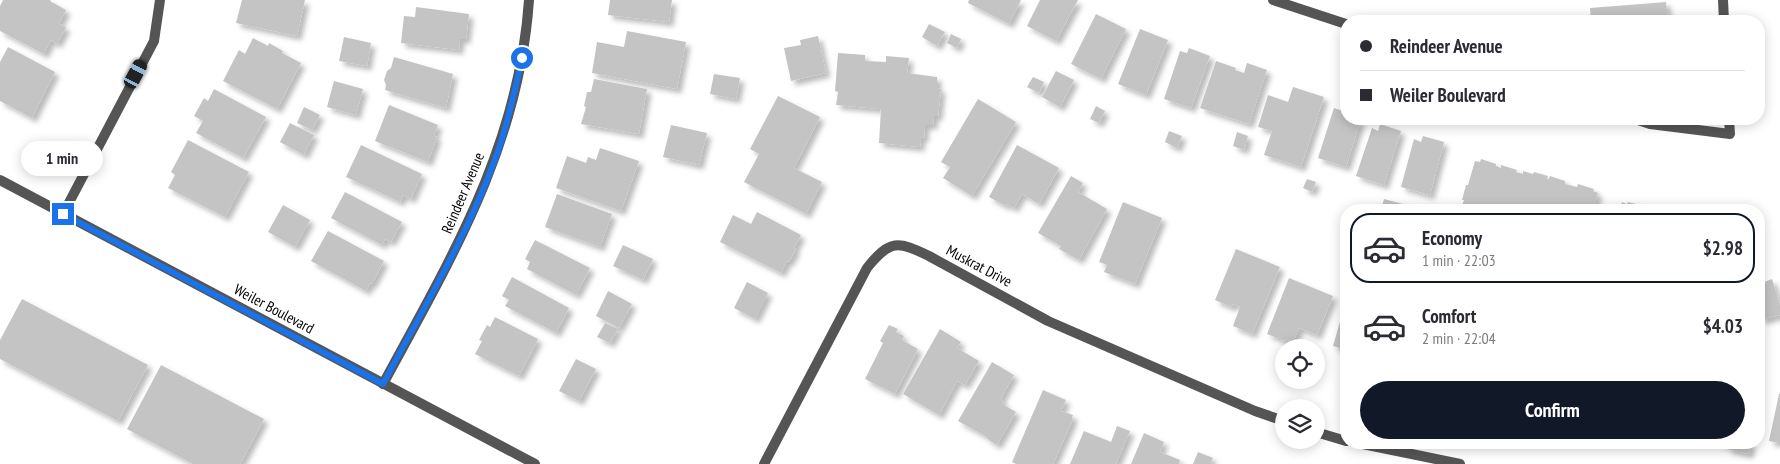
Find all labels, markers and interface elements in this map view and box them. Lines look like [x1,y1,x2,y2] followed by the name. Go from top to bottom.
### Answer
[1390,34,1503,58] text: Reindeer Avenue
[511,47,533,69] route start
[122,57,149,91] car
[1390,83,1506,107] text: Weiler Boulevard
[22,142,104,176] callout: 1 min
[46,148,78,168] text: 1 min
[437,149,488,236] street label: Reindeer Avenue
[52,203,74,225] route end
[1362,226,1407,271] icon: car
[1422,226,1482,250] text: Economy
[1703,236,1743,260] text: $2.98
[943,240,1015,291] street label: Muskrat Drive
[1422,250,1496,270] text: 1 min · 22:03
[231,280,317,338] street label: Weiler Boulevard
[1362,304,1407,349] icon: car
[1422,304,1476,328] text: Comfort
[1703,314,1743,338] text: $4.03
[1422,328,1496,348] text: 2 min · 22:04
[1275,339,1325,449] map controls
[1275,339,1325,389] button: locate
[1360,381,1745,439] button: Confirm
[1275,399,1325,449] button: layers

